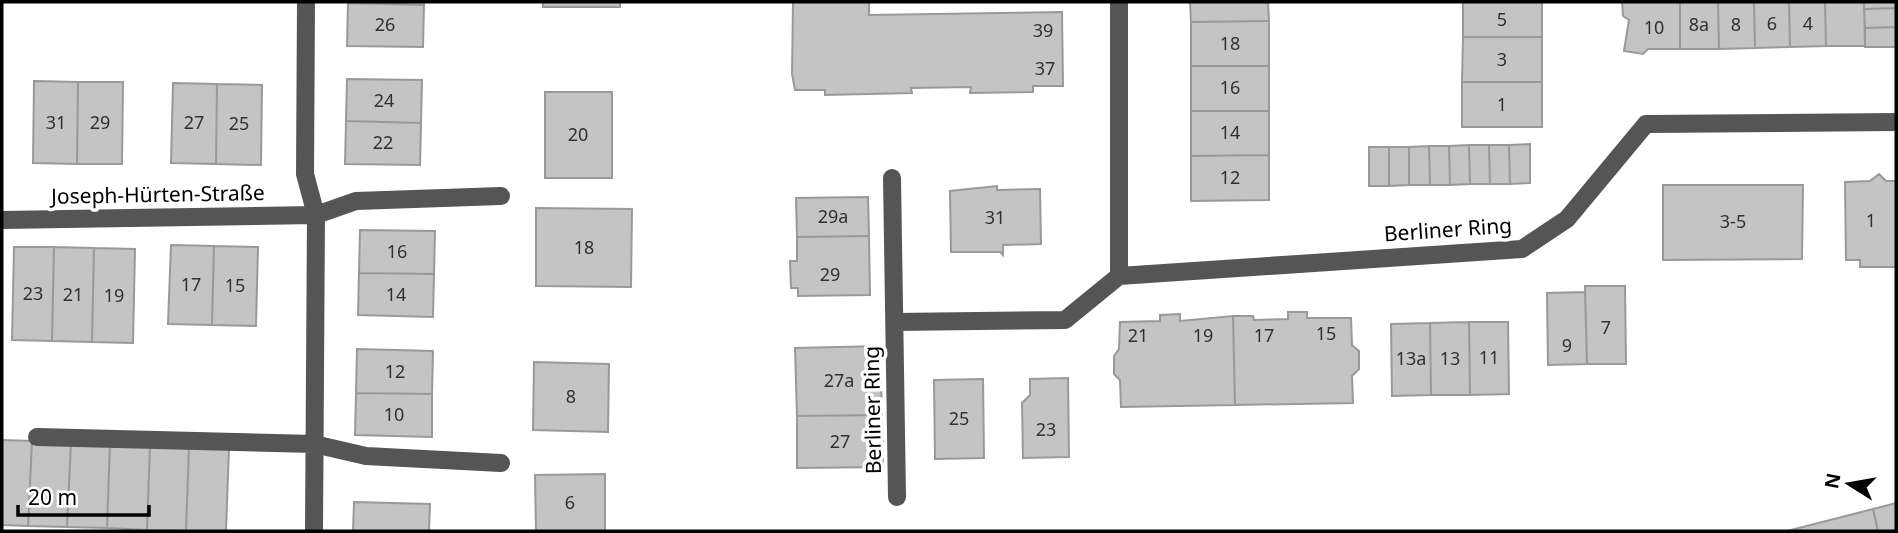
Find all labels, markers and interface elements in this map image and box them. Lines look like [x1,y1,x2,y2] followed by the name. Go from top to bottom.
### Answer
[1497,7,1507,31] house number: 5
[1767,11,1777,35] house number: 6
[1803,11,1813,35] house number: 4
[375,12,395,36] house number: 26
[1689,12,1709,36] house number: 8a
[1731,12,1741,36] house number: 8
[1644,15,1664,39] house number: 10
[1033,18,1053,42] house number: 39
[1220,31,1240,55] house number: 18
[1497,47,1507,71] house number: 3
[1035,56,1055,80] house number: 37
[1220,75,1240,99] house number: 16
[374,88,394,112] house number: 24
[1497,92,1507,116] house number: 1
[46,110,66,134] house number: 31
[90,110,110,134] house number: 29
[184,110,204,134] house number: 27
[229,111,249,135] house number: 25
[1220,120,1240,144] house number: 14
[568,122,588,146] house number: 20
[373,130,393,154] house number: 22
[1220,165,1240,189] house number: 12
[49,178,265,210] street label: Joseph-Hürten-Straße
[818,204,848,228] house number: 29a
[985,205,1005,229] house number: 31
[1866,208,1876,232] house number: 1
[1720,209,1746,233] house number: 3-5
[1383,211,1513,247] street label: Berliner Ring
[574,235,594,259] house number: 18
[387,239,407,263] house number: 16
[820,262,840,286] house number: 29
[181,272,201,296] house number: 17
[225,273,245,297] house number: 15
[23,281,43,305] house number: 23
[63,282,83,306] house number: 21
[386,282,406,306] house number: 14
[104,283,124,307] house number: 19
[1601,315,1611,339] house number: 7
[1316,321,1336,345] house number: 15
[1128,323,1148,347] house number: 21
[1193,323,1213,347] house number: 19
[1254,323,1274,347] house number: 17
[1562,333,1572,357] house number: 9
[1479,345,1499,369] house number: 11
[857,346,887,474] street label: Berliner Ring
[1396,346,1426,370] house number: 13a
[1440,346,1460,370] house number: 13
[385,359,405,383] house number: 12
[824,368,854,392] house number: 27a
[566,384,576,408] house number: 8
[384,402,404,426] house number: 10
[949,406,969,430] house number: 25
[1036,417,1056,441] house number: 23
[830,429,850,453] house number: 27
[1814,449,1884,519] north arrow
[1818,471,1847,491] text: N
[18,474,149,518] scale bar
[28,483,77,511] text: 20 m
[565,490,575,514] house number: 6

